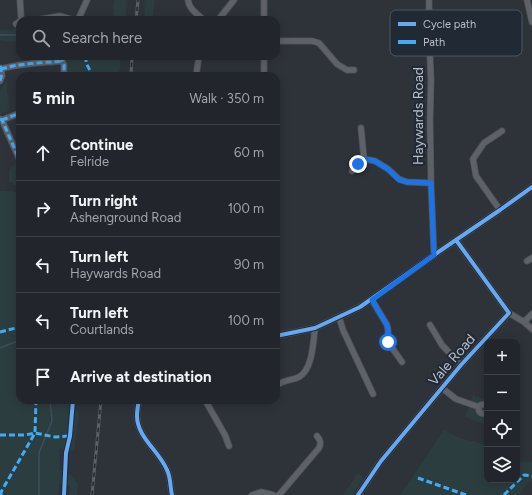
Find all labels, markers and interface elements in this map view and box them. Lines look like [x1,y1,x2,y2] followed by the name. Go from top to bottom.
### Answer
[390,10,522,56] legend
[16,16,280,60] search box
[423,18,476,31] text: Cycle path
[30,27,52,49] icon: search
[62,29,142,47] text: Search here
[423,36,445,49] text: Path
[410,67,427,165] street label: Haywards Road
[32,88,75,108] text: 5 min
[189,91,264,106] text: Walk · 350 m
[70,136,133,154] text: Continue
[32,142,54,164] icon: ahead
[234,145,264,160] text: 60 m
[70,154,109,169] text: Felride
[349,155,367,173] route end
[70,192,138,210] text: Turn right
[32,198,54,220] icon: right
[228,201,264,216] text: 100 m
[70,210,181,225] text: Ashenground Road
[70,248,128,266] text: Turn left
[32,254,54,276] icon: left
[234,257,264,272] text: 90 m
[70,266,161,281] text: Haywards Road
[70,304,128,322] text: Turn left
[32,310,54,332] icon: left
[228,313,264,328] text: 100 m
[70,322,134,337] text: Courtlands
[425,331,479,389] street label: Vale Road
[379,333,397,351] route start
[484,339,520,483] map controls
[484,339,520,375] button: +
[32,366,54,388] icon: arrive
[70,368,211,386] text: Arrive at destination
[484,375,520,411] button: −
[484,411,520,447] button: locate
[484,447,520,483] button: layers

